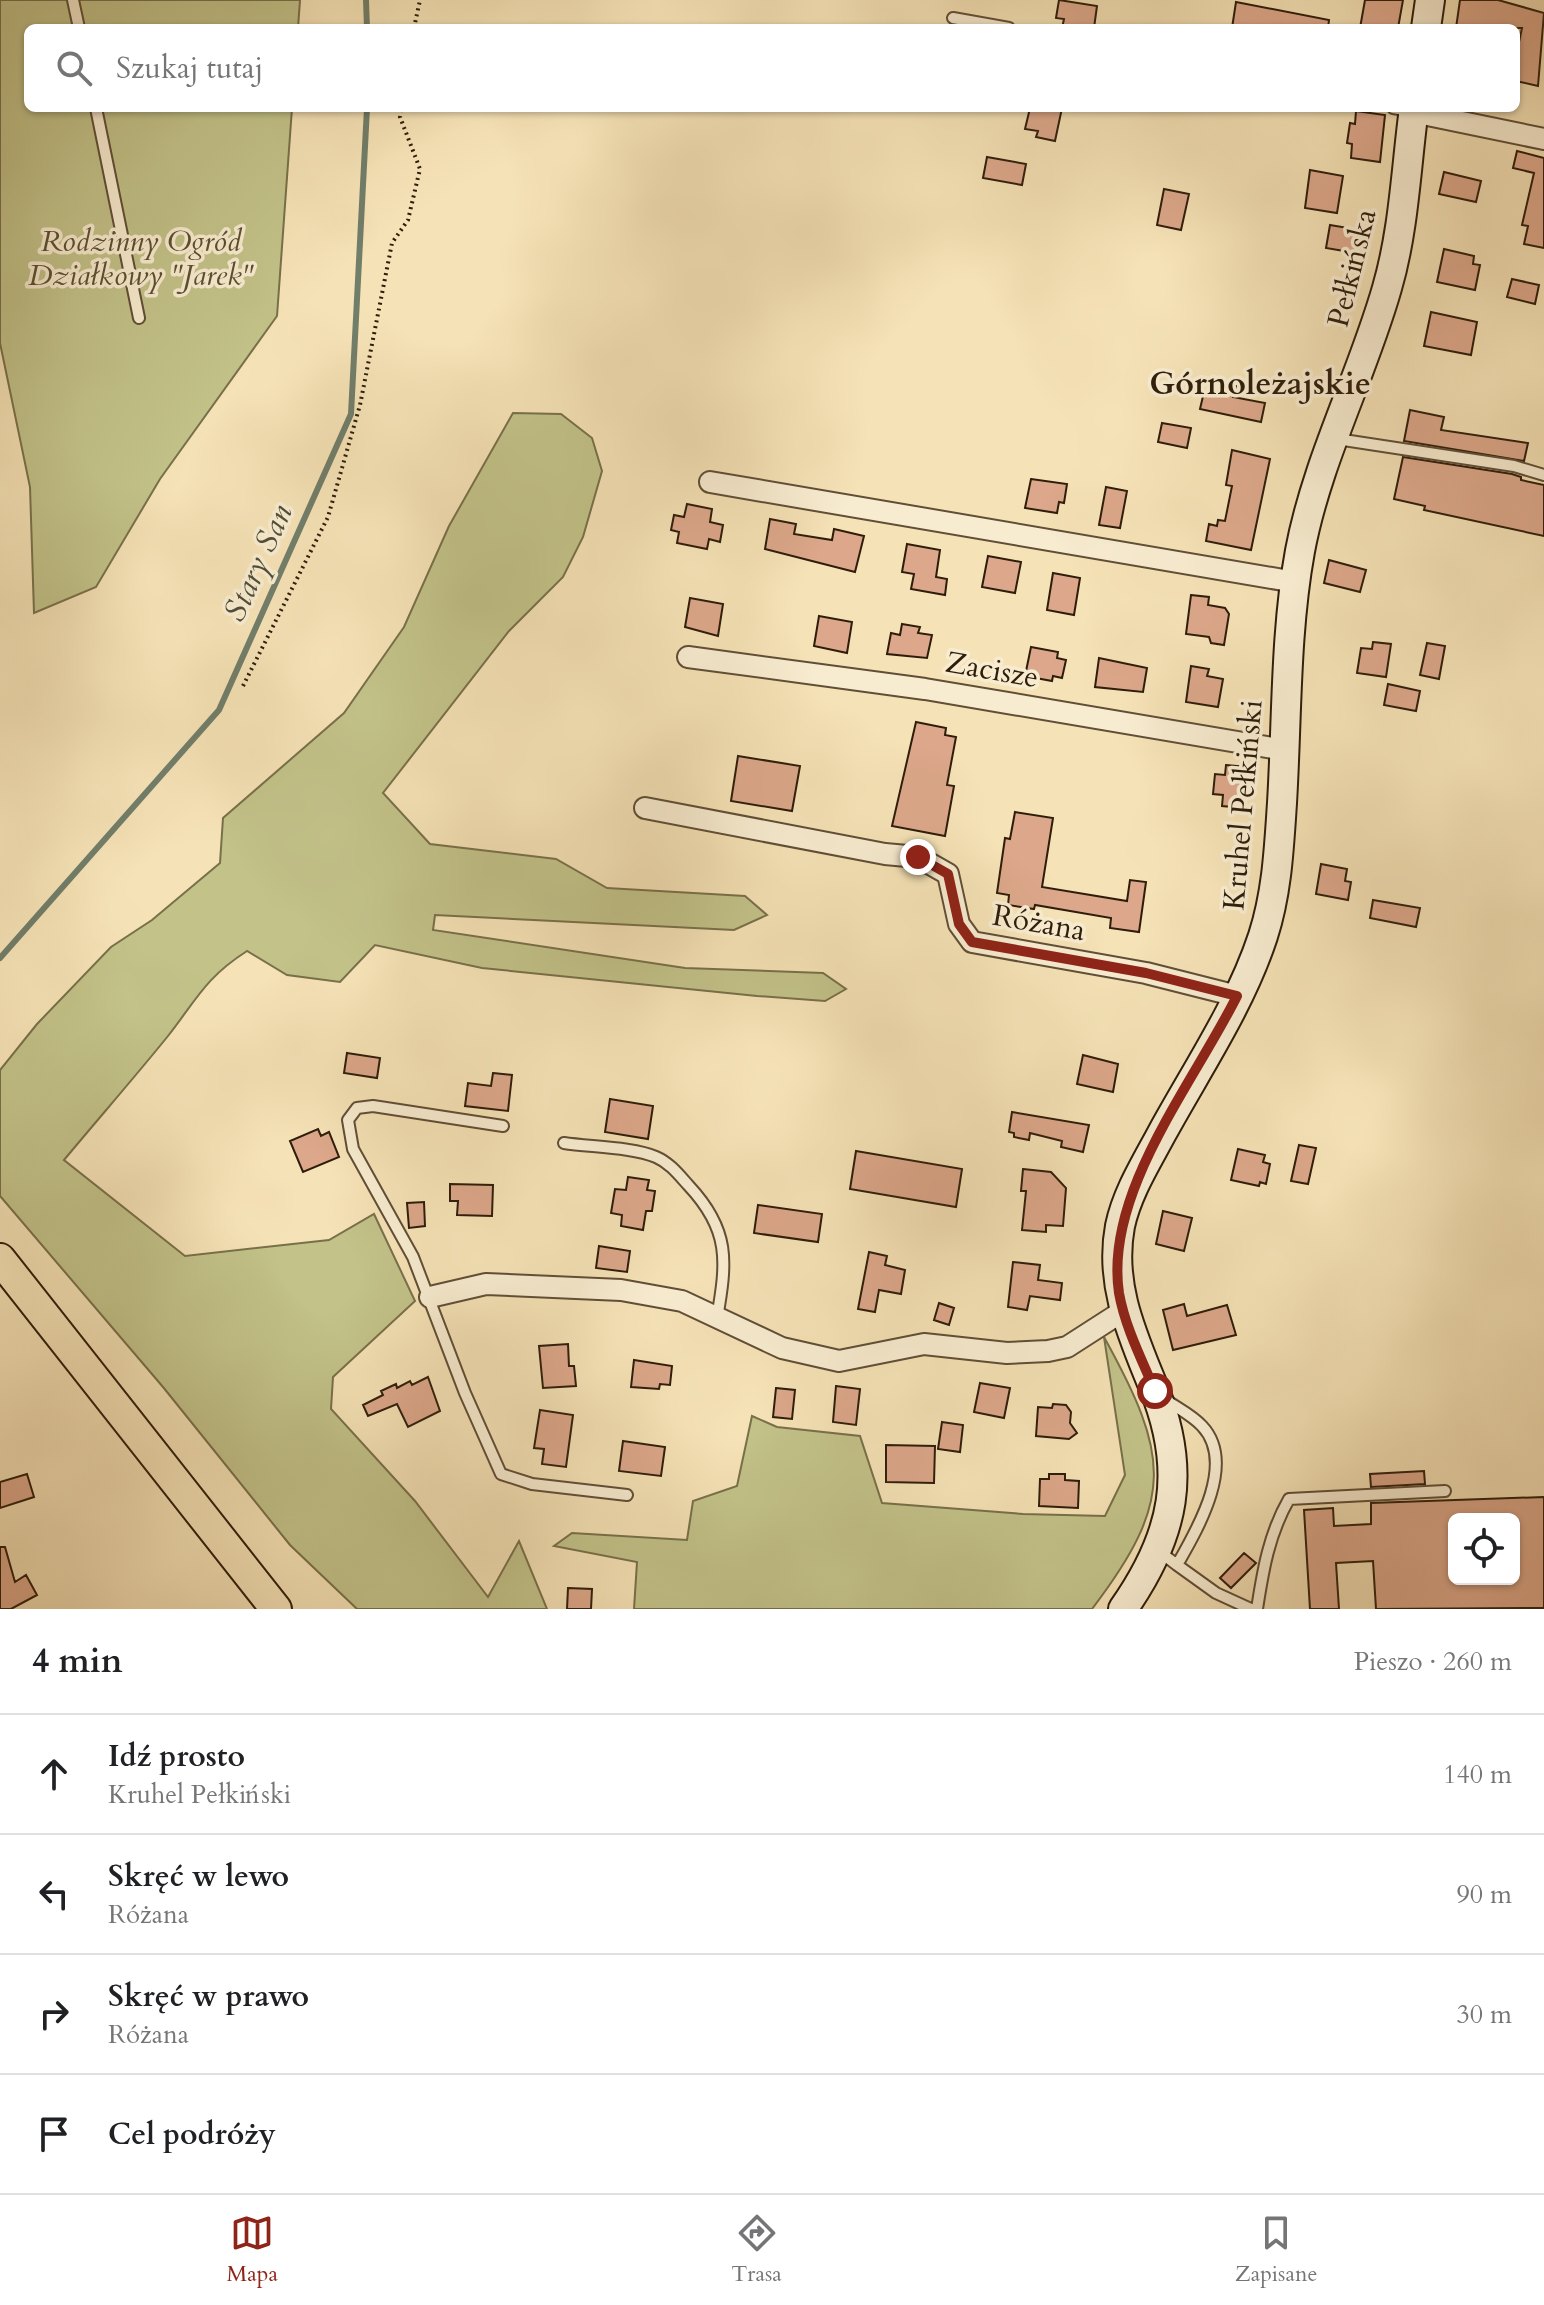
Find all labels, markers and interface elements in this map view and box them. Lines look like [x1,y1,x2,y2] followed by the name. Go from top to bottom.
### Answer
[24,24,1520,112] search box
[52,46,96,90] icon: search
[116,48,263,89] text: Szukaj tutaj
[1318,205,1386,331] street label: Pełkińska
[28,221,254,296] park label: Rodzinny Ogród Działkowy "Jarek"
[1149,362,1371,406] district label: Górnoleżajskie
[213,497,303,628] water label: Stary San
[942,642,1042,698] street label: Zacisze
[1213,698,1273,912] street label: Kruhel Pełkiński
[900,839,936,875] route end
[989,895,1089,951] street label: Różana
[1137,1373,1173,1409] route start
[1448,1513,1520,1585] map controls
[1448,1513,1520,1585] button: locate
[32,1638,123,1684] text: 4 min
[1354,1644,1512,1679] text: Pieszo · 260 m
[108,1736,245,1777] text: Idź prosto
[32,1752,76,1796] icon: ahead
[1443,1757,1512,1792] text: 140 m
[108,1777,291,1812] text: Kruhel Pełkiński
[108,1856,289,1897] text: Skręć w lewo
[32,1872,76,1916] icon: left
[1456,1877,1512,1912] text: 90 m
[108,1897,189,1932] text: Różana
[108,1976,309,2017] text: Skręć w prawo
[32,1992,76,2036] icon: right
[1456,1997,1512,2032] text: 30 m
[108,2017,189,2052] text: Różana
[32,2112,76,2156] icon: arrive
[108,2114,276,2155] text: Cel podróży
[227,2211,278,2289] tab: Mapa
[731,2211,782,2289] tab: Trasa
[1235,2211,1317,2289] tab: Zapisane

